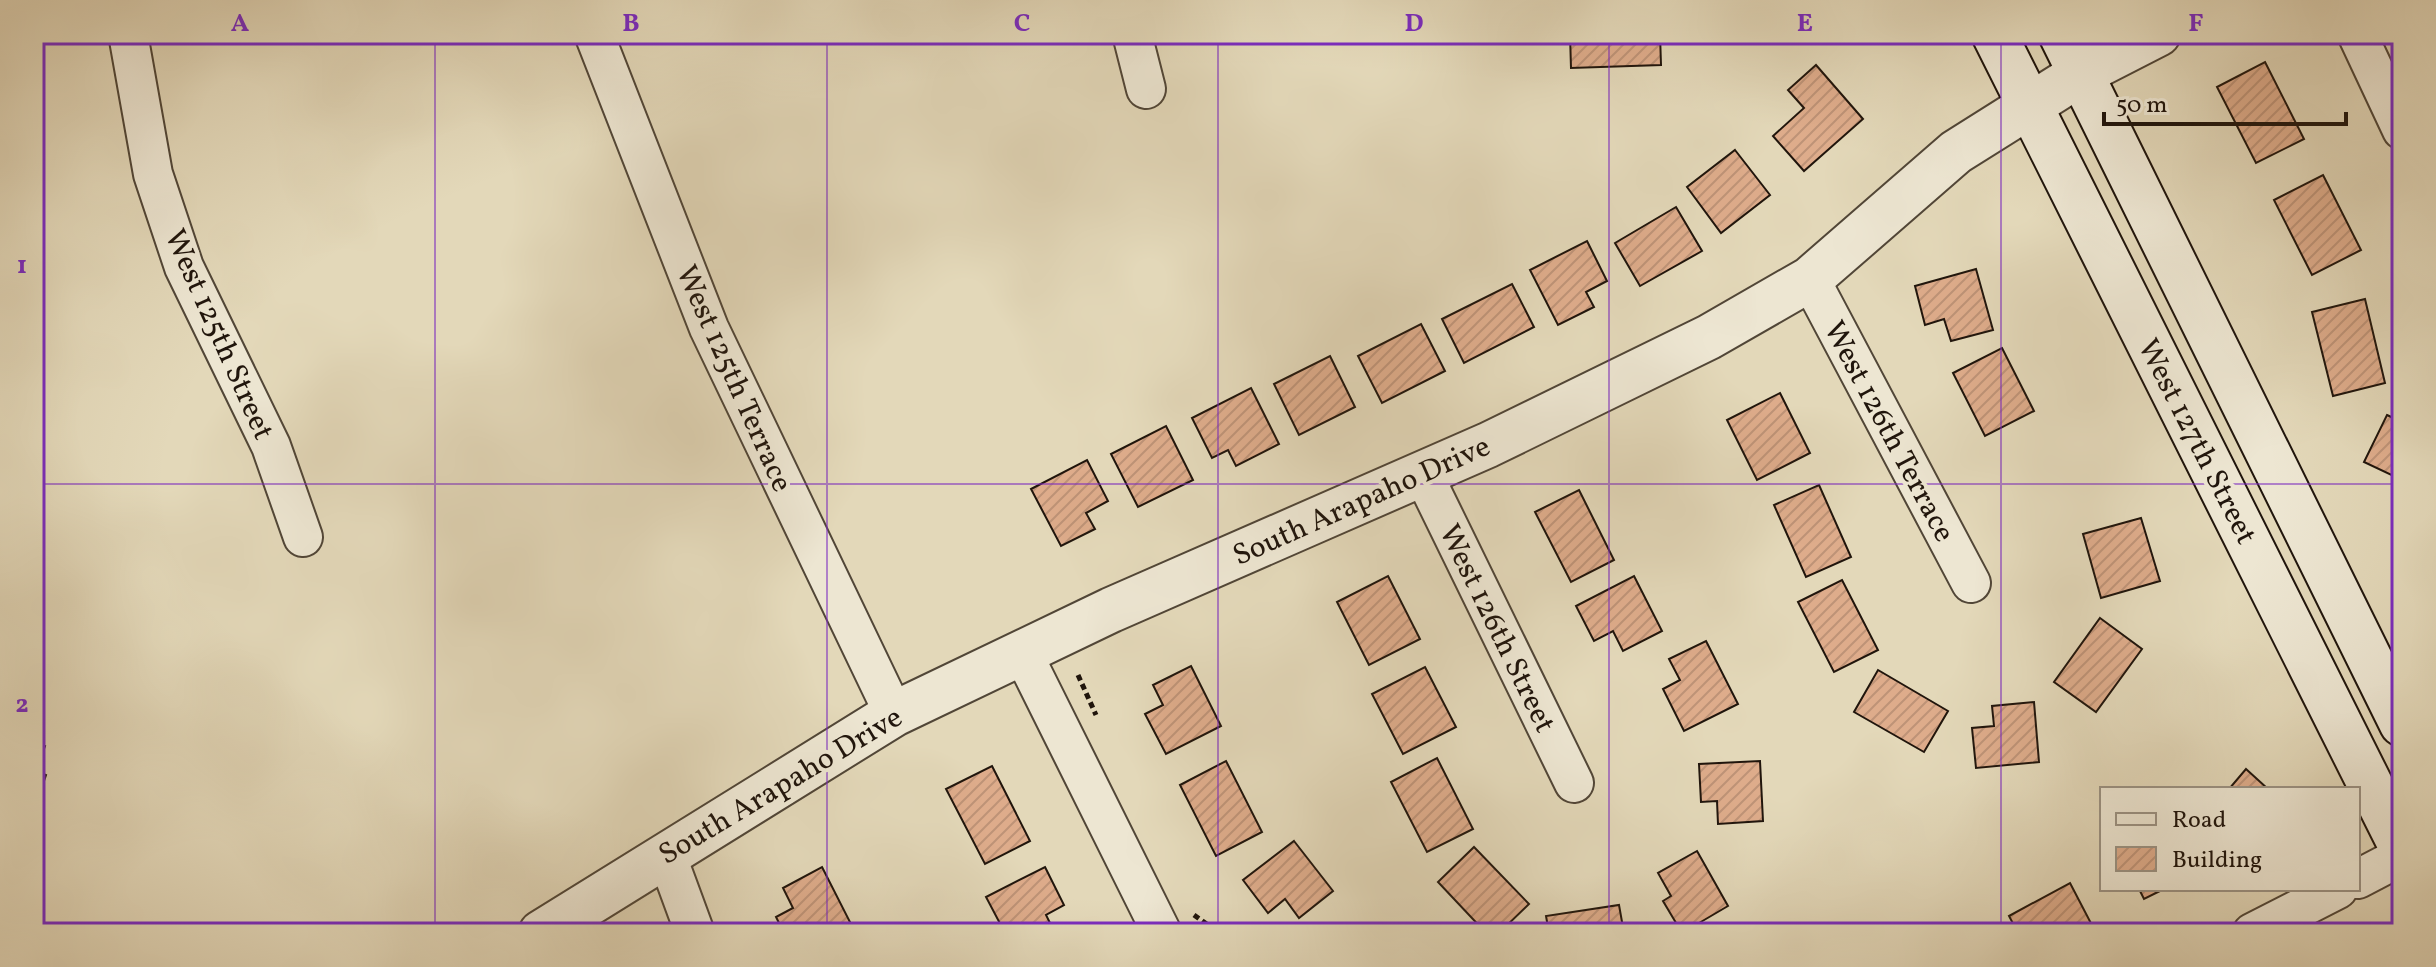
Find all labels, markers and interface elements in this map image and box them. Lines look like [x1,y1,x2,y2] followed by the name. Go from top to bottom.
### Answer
[231,6,250,42] text: A
[622,6,640,42] text: B
[1014,6,1030,42] text: C
[1404,6,1424,42] text: D
[1797,6,1813,42] text: E
[2188,6,2204,42] text: F
[2104,76,2346,126] scale bar
[2116,89,2168,123] text: 50 m
[153,223,283,447] street label: West 125th Street
[17,248,27,284] text: 1
[664,259,802,499] street label: West 125th Terrace
[1812,314,1964,550] street label: West 126th Terrace
[2126,332,2266,552] street label: West 127th Street
[1226,426,1497,577] street label: South Arapaho Drive
[1428,518,1565,740] street label: West 126th Street
[15,687,29,723] text: 2
[651,697,911,876] street label: South Arapaho Drive
[2100,787,2360,891] legend
[2172,804,2226,838] text: Road
[2172,844,2262,878] text: Building

